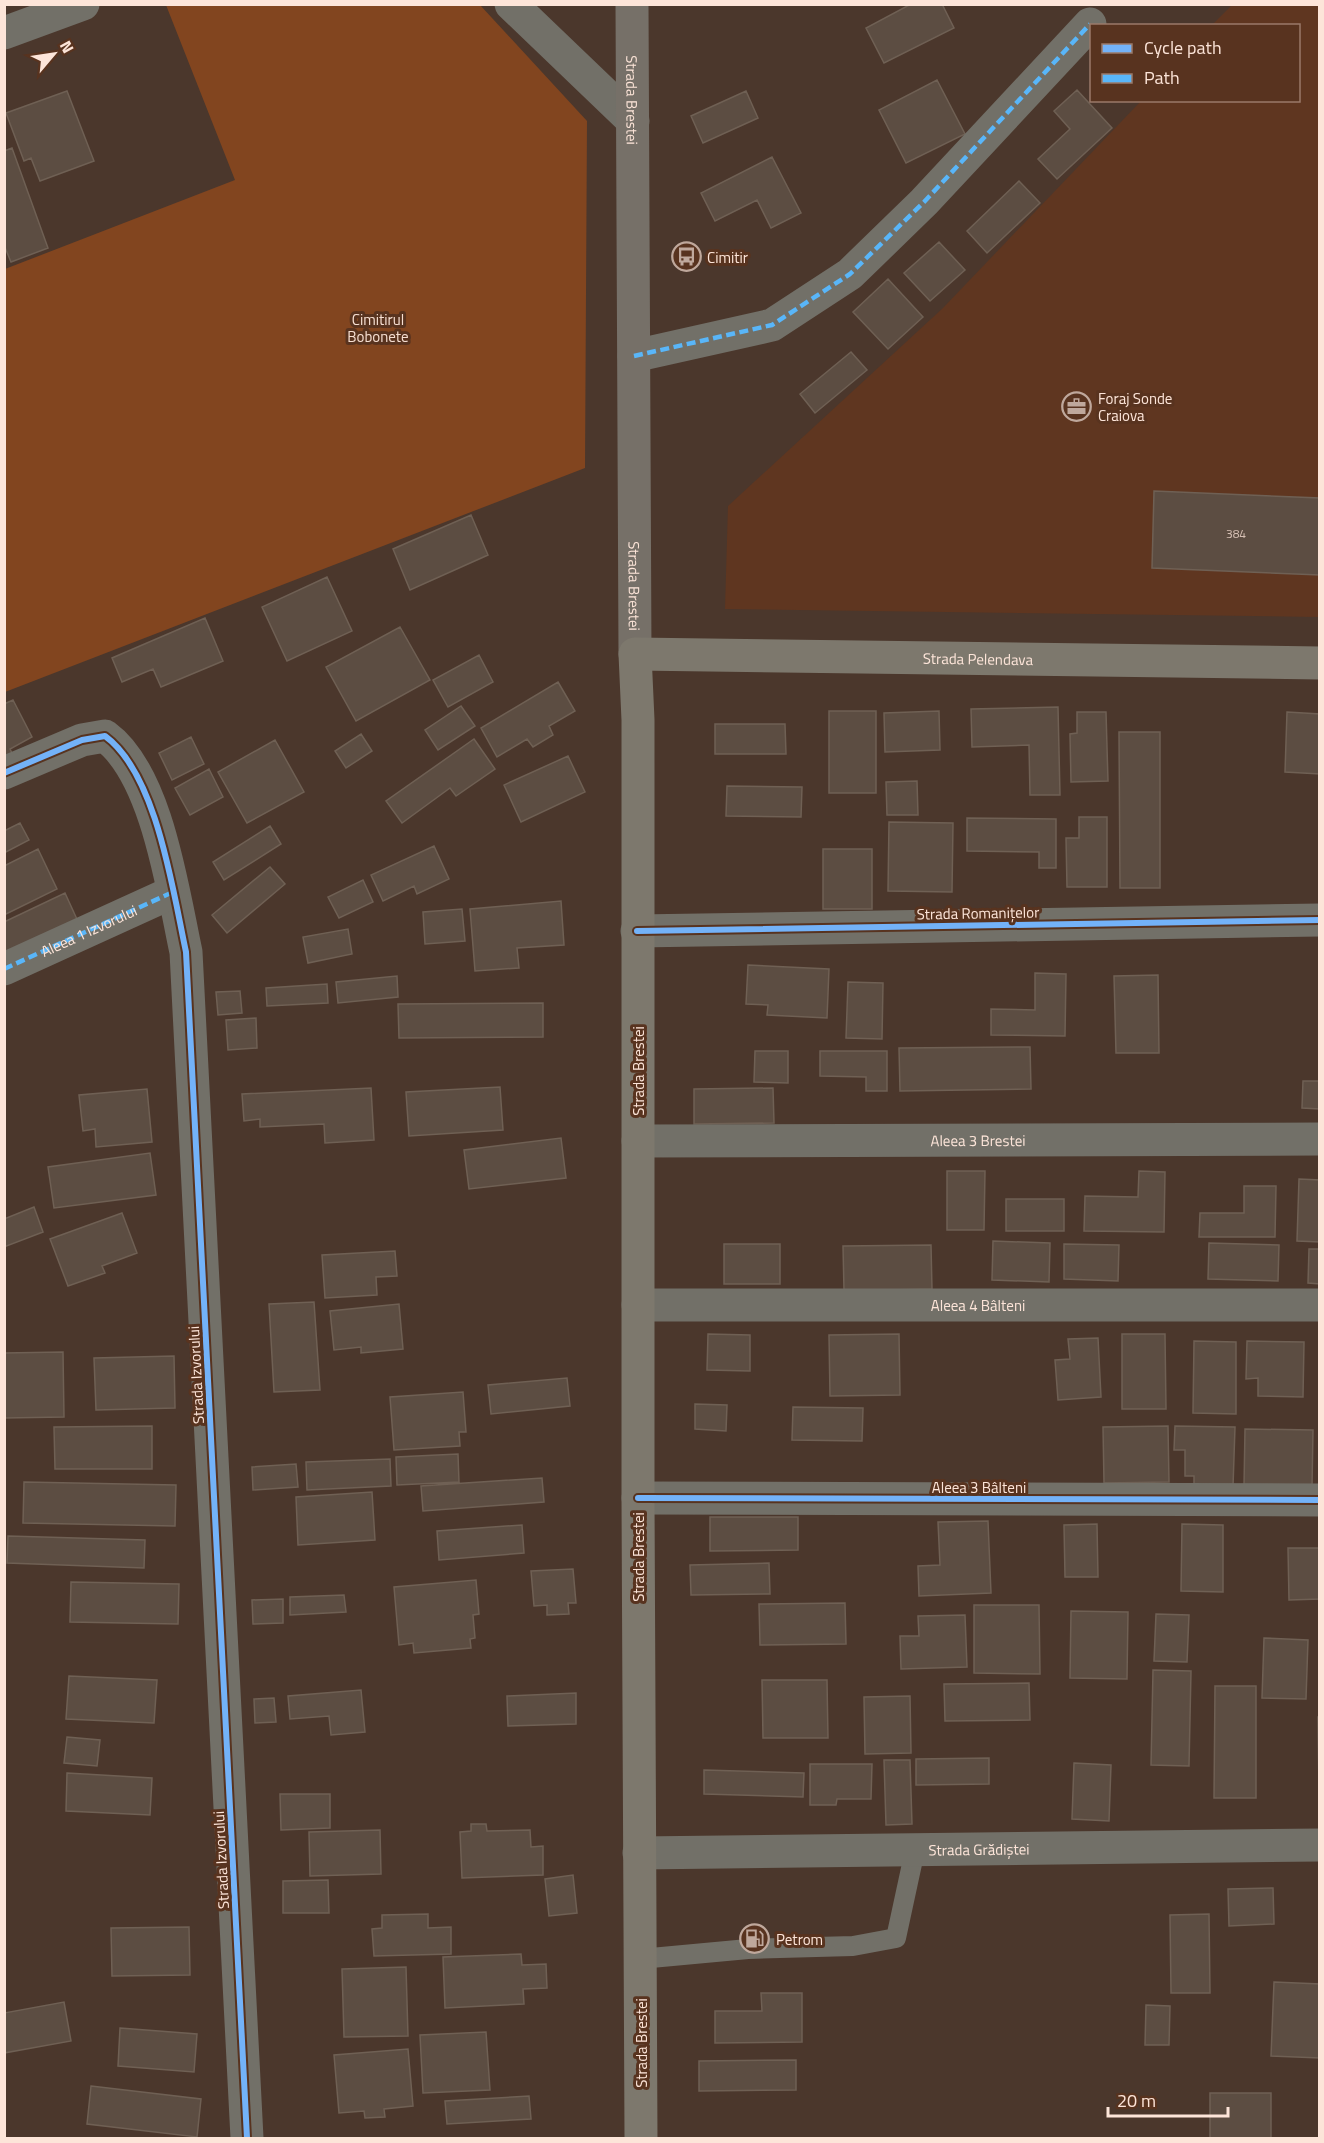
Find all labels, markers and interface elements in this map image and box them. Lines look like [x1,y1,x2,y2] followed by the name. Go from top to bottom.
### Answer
[24,24,84,84] north arrow
[1090,24,1300,102] legend
[1144,34,1222,61] text: Cycle path
[54,36,80,57] text: N
[621,55,644,145] street label: Strada Brestei
[1144,64,1180,91] text: Path
[670,241,702,273] bus stop icon: Cimitir
[707,246,748,269] place label: Cimitir
[347,308,409,348] park label: Cimitirul Bobonete
[1098,387,1172,427] place label: Foraj Sonde Craiova
[1061,391,1093,423] office icon: Foraj Sonde Craiova
[1226,524,1246,543] house number: 384
[623,541,646,631] street label: Strada Brestei
[923,646,1034,671] street label: Strada Pelendava
[37,899,141,962] street label: Aleea 1 Izvorului
[917,900,1039,926] street label: Strada Romanițelor
[627,1026,650,1116] street label: Strada Brestei
[930,1128,1026,1152] street label: Aleea 3 Brestei
[931,1294,1025,1317] street label: Aleea 4 Bâlteni
[182,1325,210,1425] street label: Strada Izvorului
[932,1476,1026,1499] street label: Aleea 3 Bâlteni
[627,1512,650,1602] street label: Strada Brestei
[207,1810,235,1910] street label: Strada Izvorului
[928,1837,1030,1861] street label: Strada Grădiștei
[739,1923,771,1955] fuel station icon: Petrom
[776,1928,823,1951] place label: Petrom
[630,1998,653,2088] street label: Strada Brestei
[1108,2080,1228,2118] scale bar
[1117,2087,1156,2114] text: 20 m

